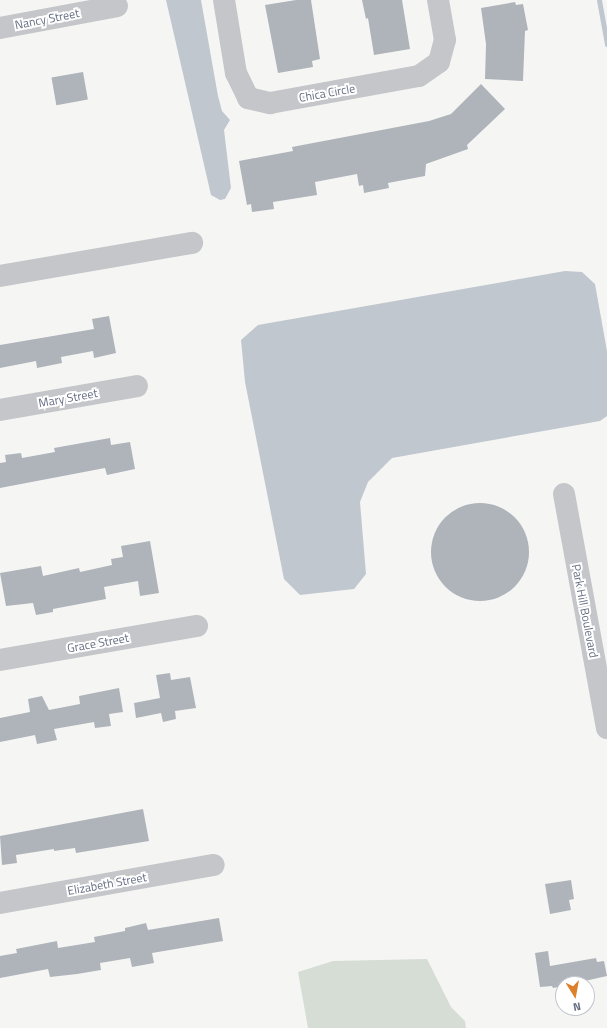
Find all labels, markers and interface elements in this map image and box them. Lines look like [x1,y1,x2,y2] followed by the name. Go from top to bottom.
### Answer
[14,6,80,32] street label: Nancy Street
[298,81,356,105] street label: Chica Circle
[37,386,99,410] street label: Mary Street
[569,563,601,659] street label: Park Hill Boulevard
[66,630,130,656] street label: Grace Street
[66,870,148,898] street label: Elizabeth Street
[555,976,595,1016] north arrow
[572,998,582,1015] text: N

